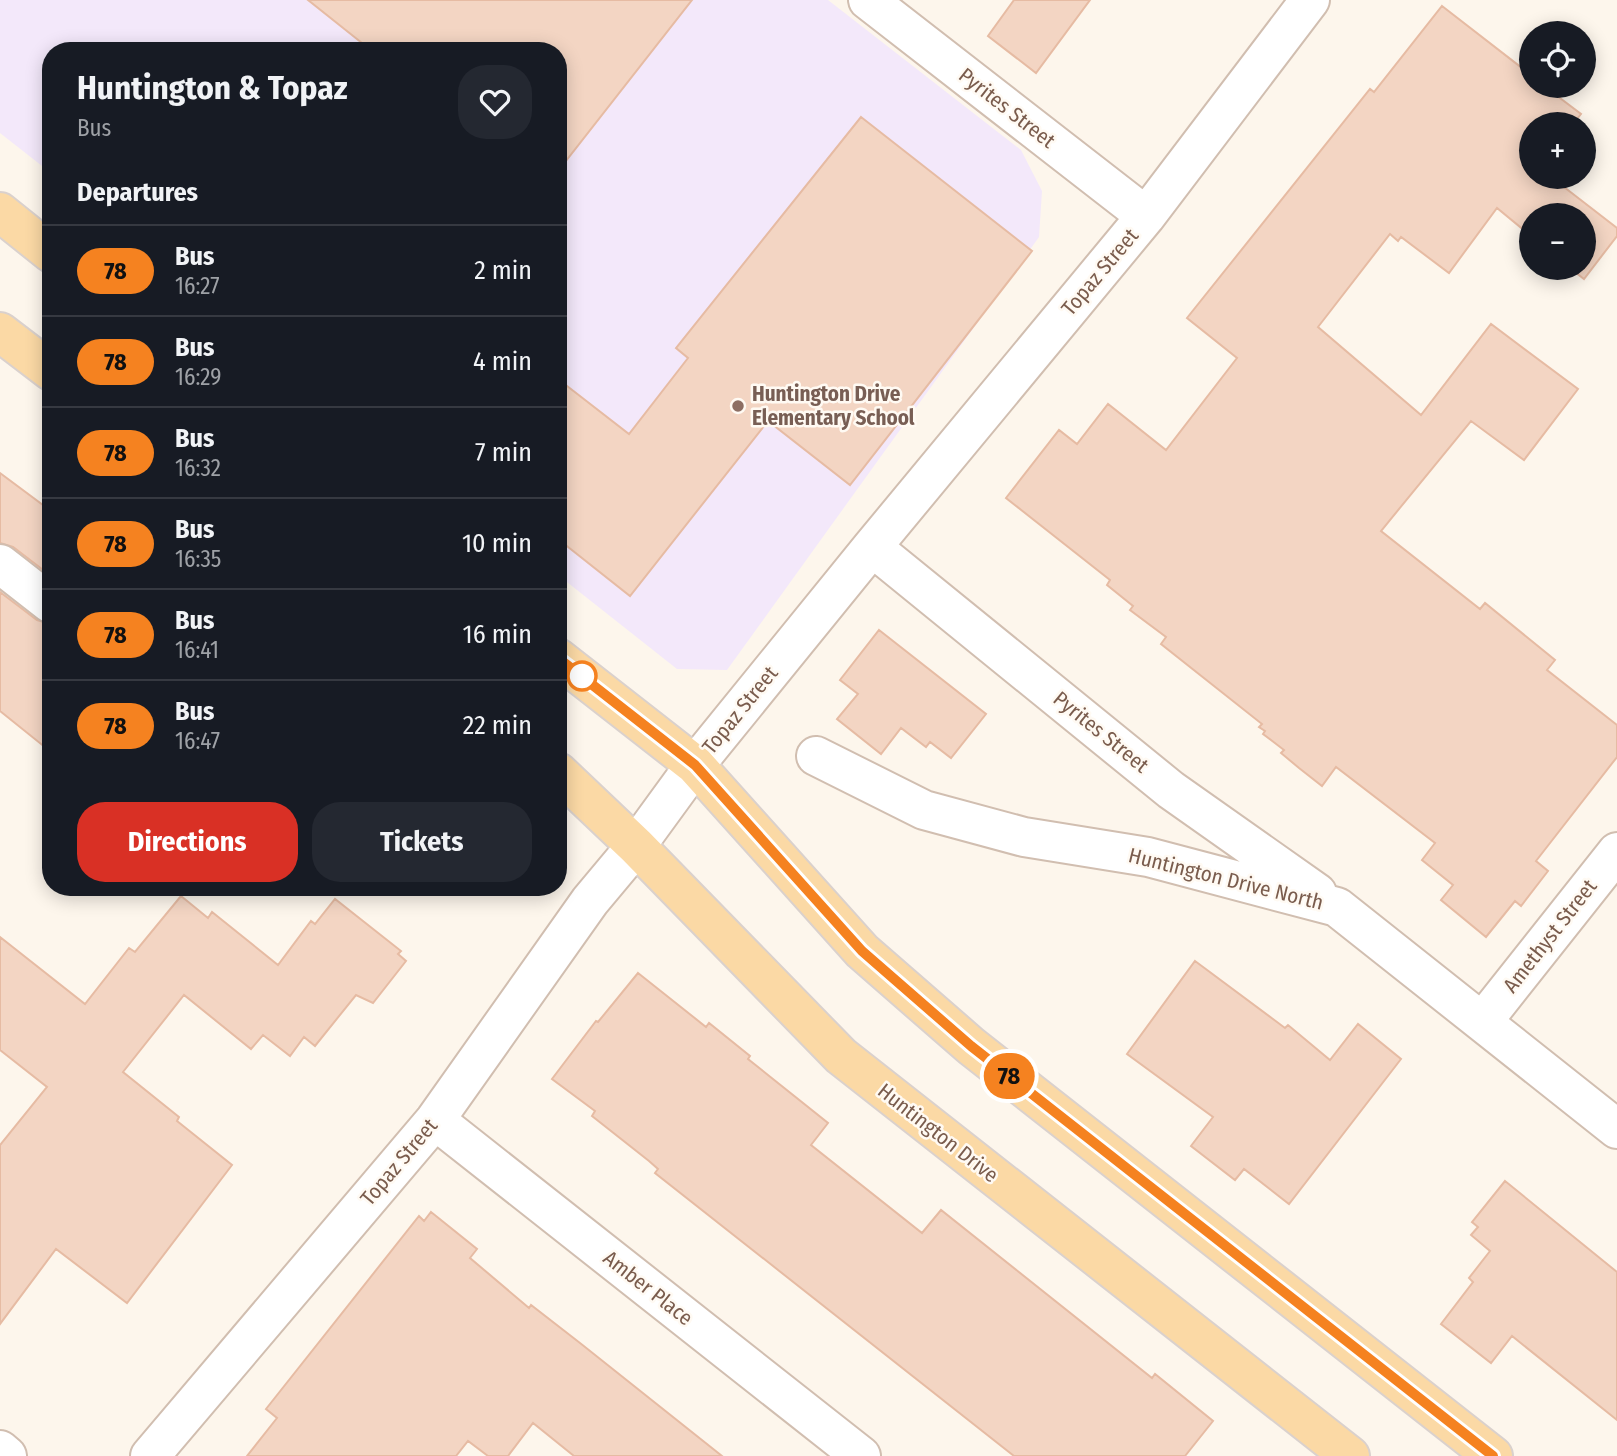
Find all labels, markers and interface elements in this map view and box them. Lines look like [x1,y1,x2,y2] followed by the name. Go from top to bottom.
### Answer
[1519,21,1596,280] map controls
[1519,21,1596,98] button: locate
[954,62,1061,154] street label: Pyrites Street
[458,65,532,139] button: heart
[77,68,347,108] text: Huntington & Topaz
[1519,112,1596,189] button: +
[77,114,111,142] text: Bus
[77,177,198,208] text: Departures
[1519,203,1596,280] button: −
[1056,223,1144,321] street label: Topaz Street
[175,241,214,272] text: Bus
[474,255,532,286] text: 2 min
[104,257,127,285] text: 78
[175,272,220,300] text: 16:27
[175,332,214,363] text: Bus
[473,346,532,377] text: 4 min
[104,348,127,376] text: 78
[175,363,221,391] text: 16:29
[752,381,915,431] place label: Huntington Drive Elementary School
[730,398,746,414] marker: Huntington Drive Elementary School
[175,423,214,454] text: Bus
[475,437,532,468] text: 7 min
[104,439,127,467] text: 78
[175,454,221,482] text: 16:32
[175,514,214,545] text: Bus
[462,528,532,559] text: 10 min
[104,530,127,558] text: 78
[175,545,221,573] text: 16:35
[175,605,214,636] text: Bus
[463,619,532,650] text: 16 min
[104,621,127,649] text: 78
[175,636,219,664] text: 16:41
[567,661,597,691] unlabelled marker
[697,661,783,759] street label: Topaz Street
[1048,686,1154,778] street label: Pyrites Street
[175,696,214,727] text: Bus
[463,710,532,741] text: 22 min
[104,712,127,740] text: 78
[175,727,220,755] text: 16:47
[77,802,298,882] button: Directions
[312,802,532,882] button: Tickets
[1126,842,1326,916] street label: Huntington Drive North
[1498,874,1602,998] street label: Amethyst Street
[978,1053,1040,1099] line badge: 78
[998,1062,1020,1090] text: 78
[872,1078,1004,1188] street label: Huntington Drive
[355,1113,443,1211] street label: Topaz Street
[598,1245,698,1331] street label: Amber Place

